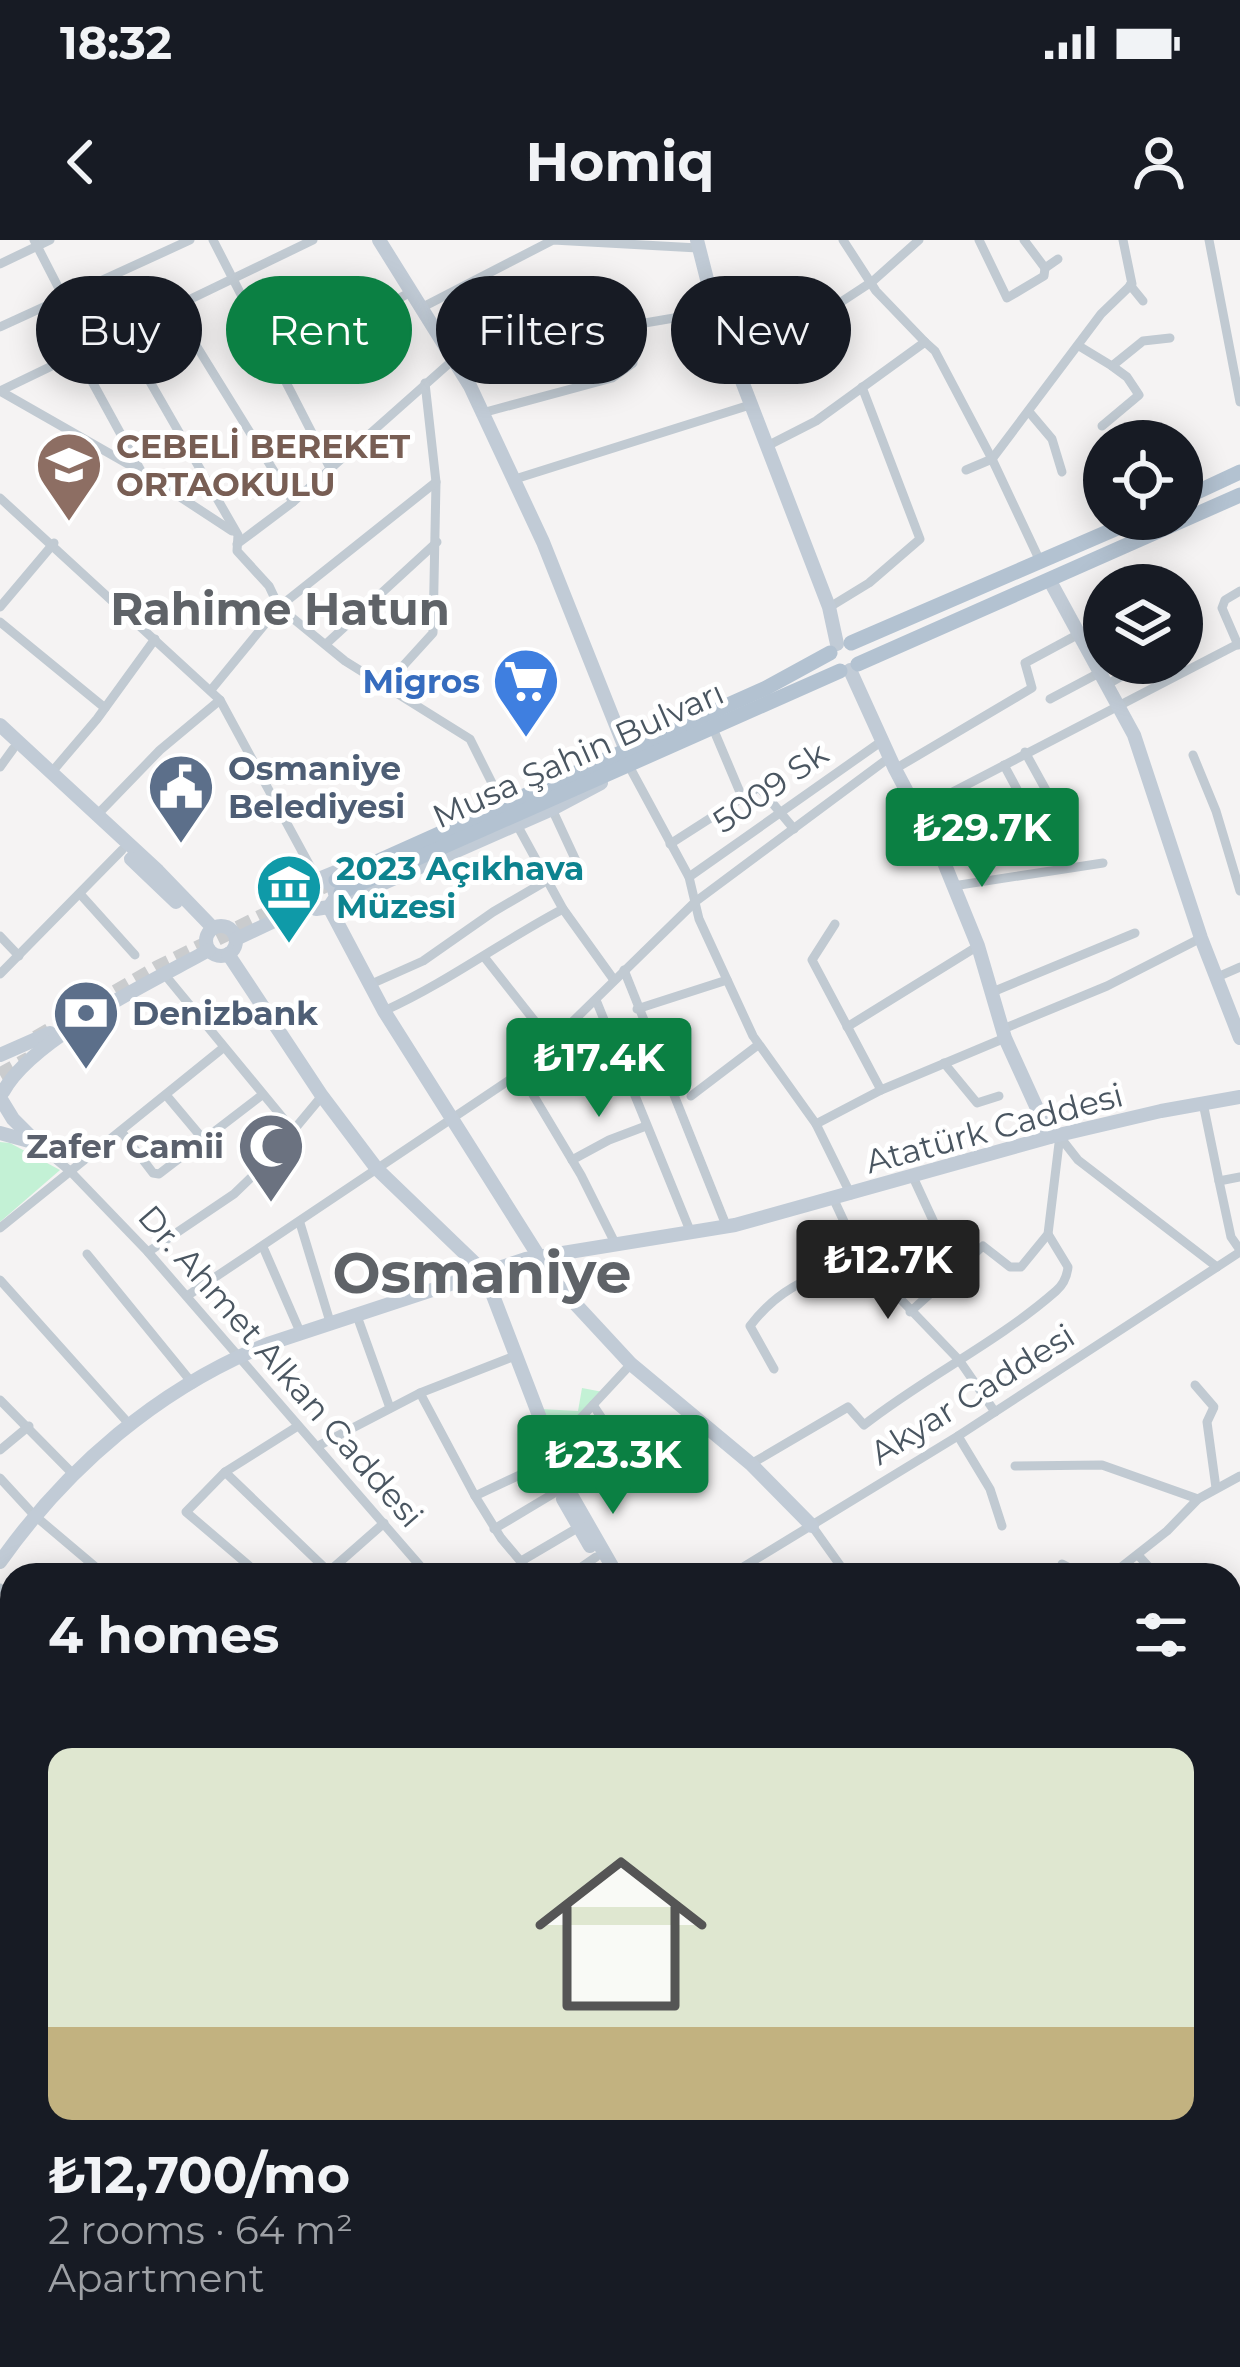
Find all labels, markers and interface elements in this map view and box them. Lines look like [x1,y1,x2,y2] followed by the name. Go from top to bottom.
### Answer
[60,15,172,70] text: 18:32
[48,129,114,195] icon: back
[525,129,715,195] text: Homiq
[1126,129,1192,195] icon: person
[36,276,202,384] chip: Buy
[226,276,412,384] chip: Rent
[436,276,647,384] chip: Filters
[671,276,851,384] chip: New
[1083,420,1203,684] map controls
[1083,420,1203,540] button: locate
[116,426,411,504] place label: CEBELİ BEREKET ORTAOKULU
[34,430,104,524] school or university icon: CEBELİ BEREKET ORTAOKULU
[1083,564,1203,684] button: layers
[110,581,450,636] district label: Rahime Hatun
[491,646,561,740] supermarket icon: Migros
[362,661,480,701] place label: Migros
[426,672,730,836] street label: Musa Şahin Bulvarı
[705,733,835,841] street label: 5009 Sk
[228,748,405,826] place label: Osmaniye Belediyesi
[146,752,216,846] public building icon: Osmaniye Belediyesi
[884,788,1080,890] pin: ₺29.7K
[913,803,1051,851] text: ₺29.7K
[336,848,584,926] place label: 2023 Açıkhava Müzesi
[254,852,324,946] museum icon: 2023 Açıkhava Müzesi
[51,978,121,1072] bank icon: Denizbank
[132,993,318,1033] place label: Denizbank
[501,1018,697,1120] pin: ₺17.4K
[533,1033,665,1081] text: ₺17.4K
[861,1074,1127,1182] street label: Atatürk Caddesi
[236,1111,306,1205] mosque icon: Zafer Camii
[26,1126,224,1166] place label: Zafer Camii
[130,1197,432,1535] street label: Dr. Ahmet Alkan Caddesi
[790,1220,986,1322] pin: ₺12.7K
[823,1235,953,1283] text: ₺12.7K
[332,1238,632,1307] district label: Osmaniye
[862,1315,1082,1473] street label: Akyar Caddesi
[515,1415,711,1517] pin: ₺23.3K
[544,1430,682,1478] text: ₺23.3K
[1128,1602,1194,1668] icon: filters
[48,1604,279,1666] text: 4 homes
[513,1826,729,2042] icon: home
[48,2144,350,2206] text: ₺12,700/mo
[48,2206,353,2254] text: 2 rooms · 64 m²
[48,2254,264,2302] text: Apartment

